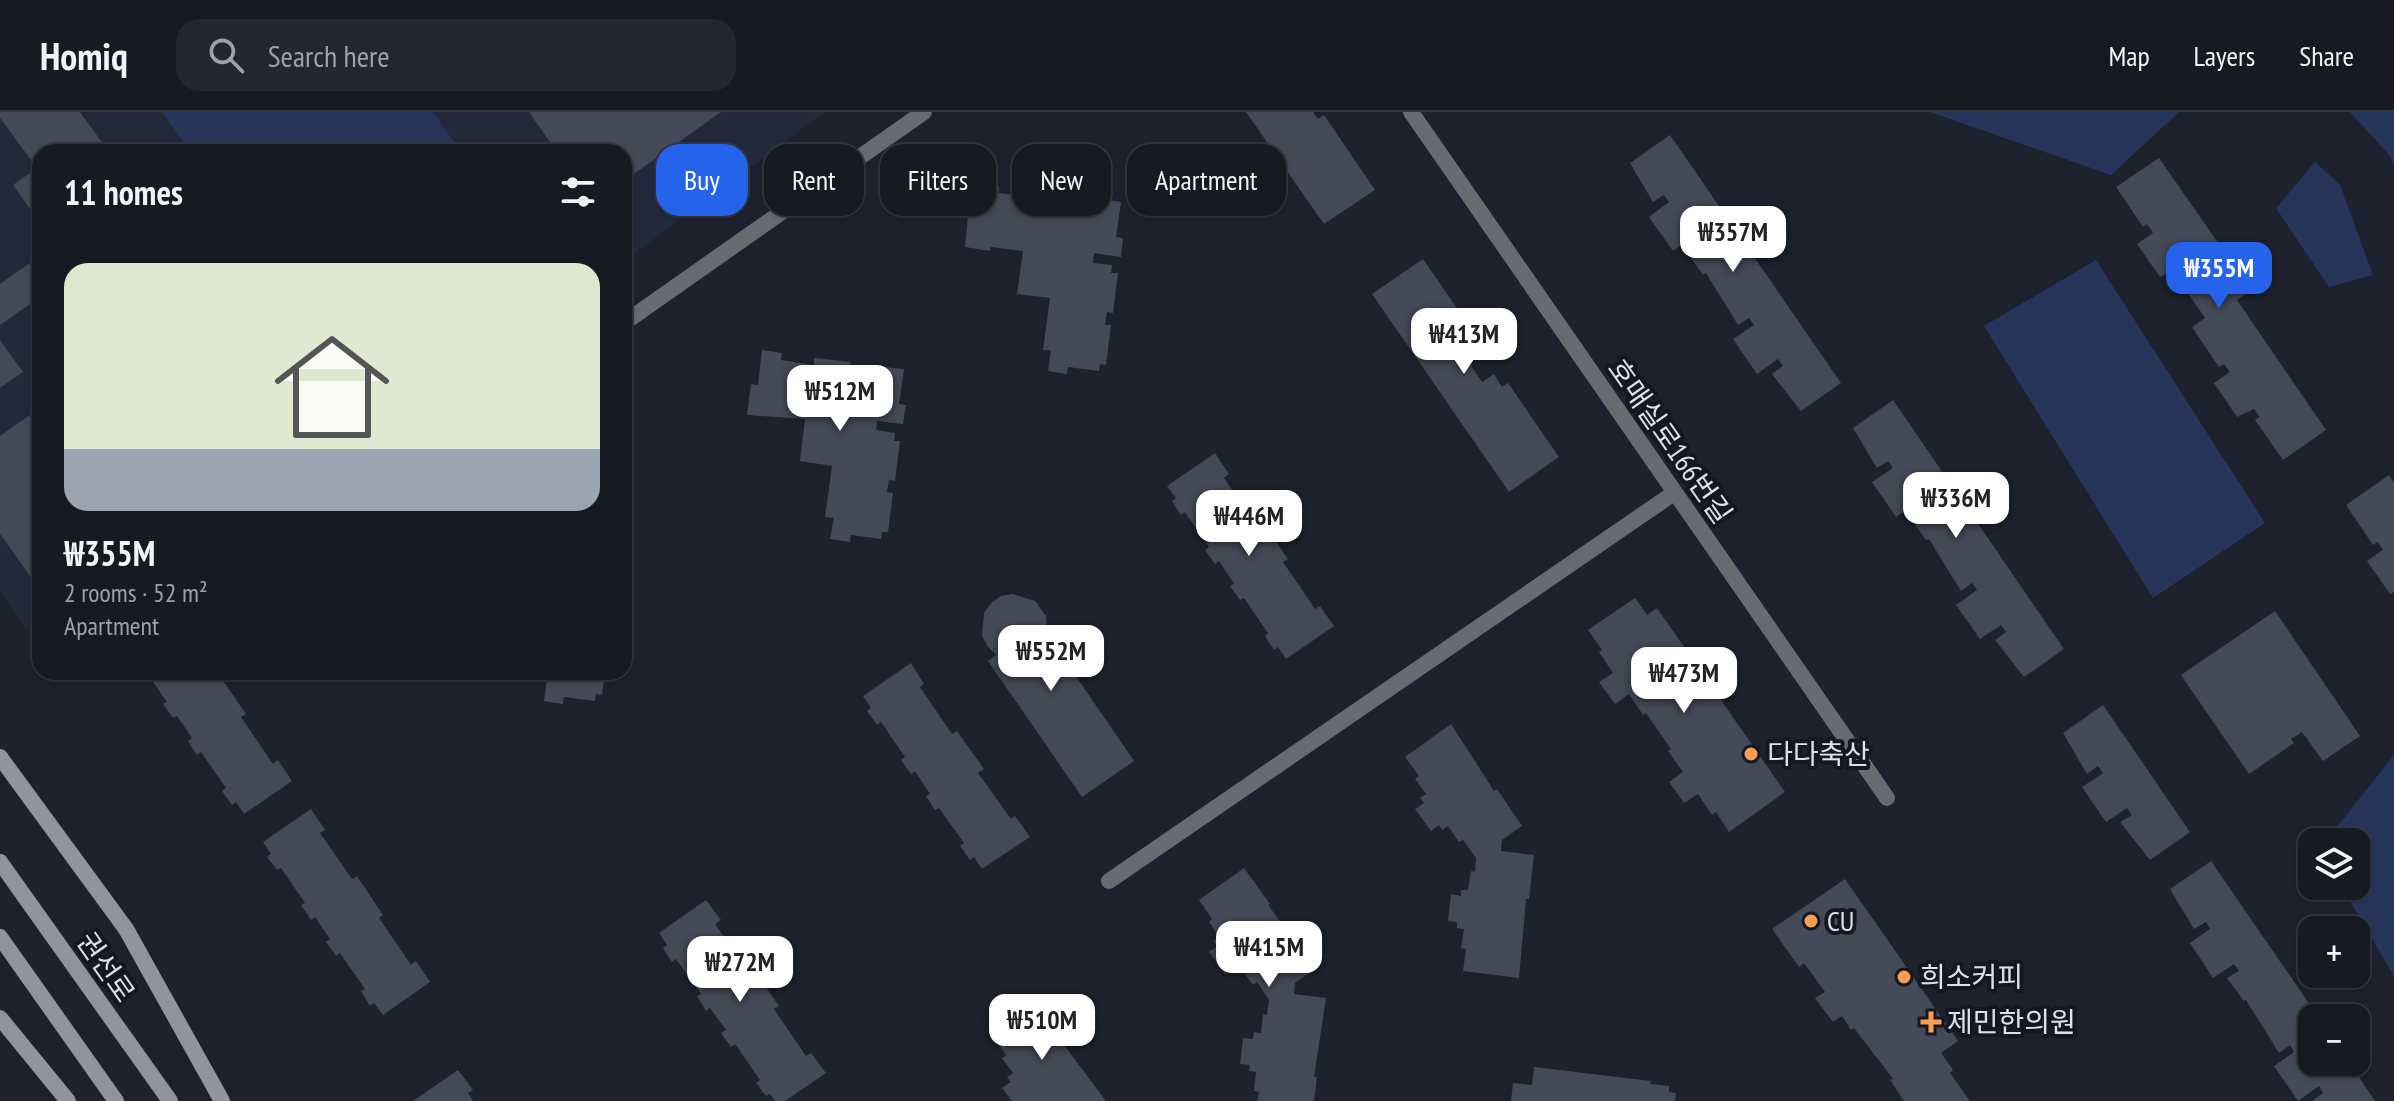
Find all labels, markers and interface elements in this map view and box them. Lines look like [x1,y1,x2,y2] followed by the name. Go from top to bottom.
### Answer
[176,19,736,91] search box
[40,31,128,80] text: Homiq
[204,33,248,77] icon: search
[268,36,390,75] text: Search here
[2108,37,2150,74] text: Map
[2194,37,2255,74] text: Layers
[2299,37,2354,74] text: Share
[656,144,748,216] chip: Buy
[764,144,864,216] chip: Rent
[880,144,996,216] chip: Filters
[1012,144,1111,216] chip: New
[1127,144,1286,216] chip: Apartment
[64,170,183,214] text: 11 homes
[556,170,600,214] icon: filters
[1677,206,1789,274] pin: ₩357M
[1698,215,1768,248] text: ₩357M
[2163,242,2275,310] pin: ₩355M
[2184,251,2254,284] text: ₩355M
[1408,308,1520,376] pin: ₩413M
[260,315,404,459] icon: home
[1429,317,1499,350] text: ₩413M
[1600,351,1741,530] street label: 호매실로166번길
[784,365,896,433] pin: ₩512M
[805,374,875,407] text: ₩512M
[1900,472,2012,540] pin: ₩336M
[1921,481,1991,514] text: ₩336M
[1193,490,1305,558] pin: ₩446M
[1214,499,1284,532] text: ₩446M
[64,531,155,575] text: ₩355M
[64,576,208,609] text: 2 rooms · 52 m²
[64,609,159,642] text: Apartment
[995,625,1107,693] pin: ₩552M
[1016,634,1086,667] text: ₩552M
[1628,647,1740,715] pin: ₩473M
[1649,656,1719,689] text: ₩473M
[1767,735,1870,772] place label: 다다축산
[1742,745,1760,763] marker: 다다축산
[2298,828,2370,1076] map controls
[2298,828,2370,900] button: layers
[1827,902,1854,939] place label: CU
[1802,912,1820,930] marker: CU
[2298,916,2370,988] button: +
[1213,921,1325,989] pin: ₩415M
[69,924,144,1009] street label: 권선로
[1234,930,1304,963] text: ₩415M
[684,936,796,1004] pin: ₩272M
[705,945,775,978] text: ₩272M
[1920,958,2023,995] place label: 희소커피
[1895,968,1913,986] marker: 희소커피
[986,994,1098,1062] pin: ₩510M
[1007,1003,1077,1036] text: ₩510M
[1947,1003,2076,1040] place label: 제민한의원
[2298,1004,2370,1076] button: −
[1922,1013,1940,1031] marker: 제민한의원

